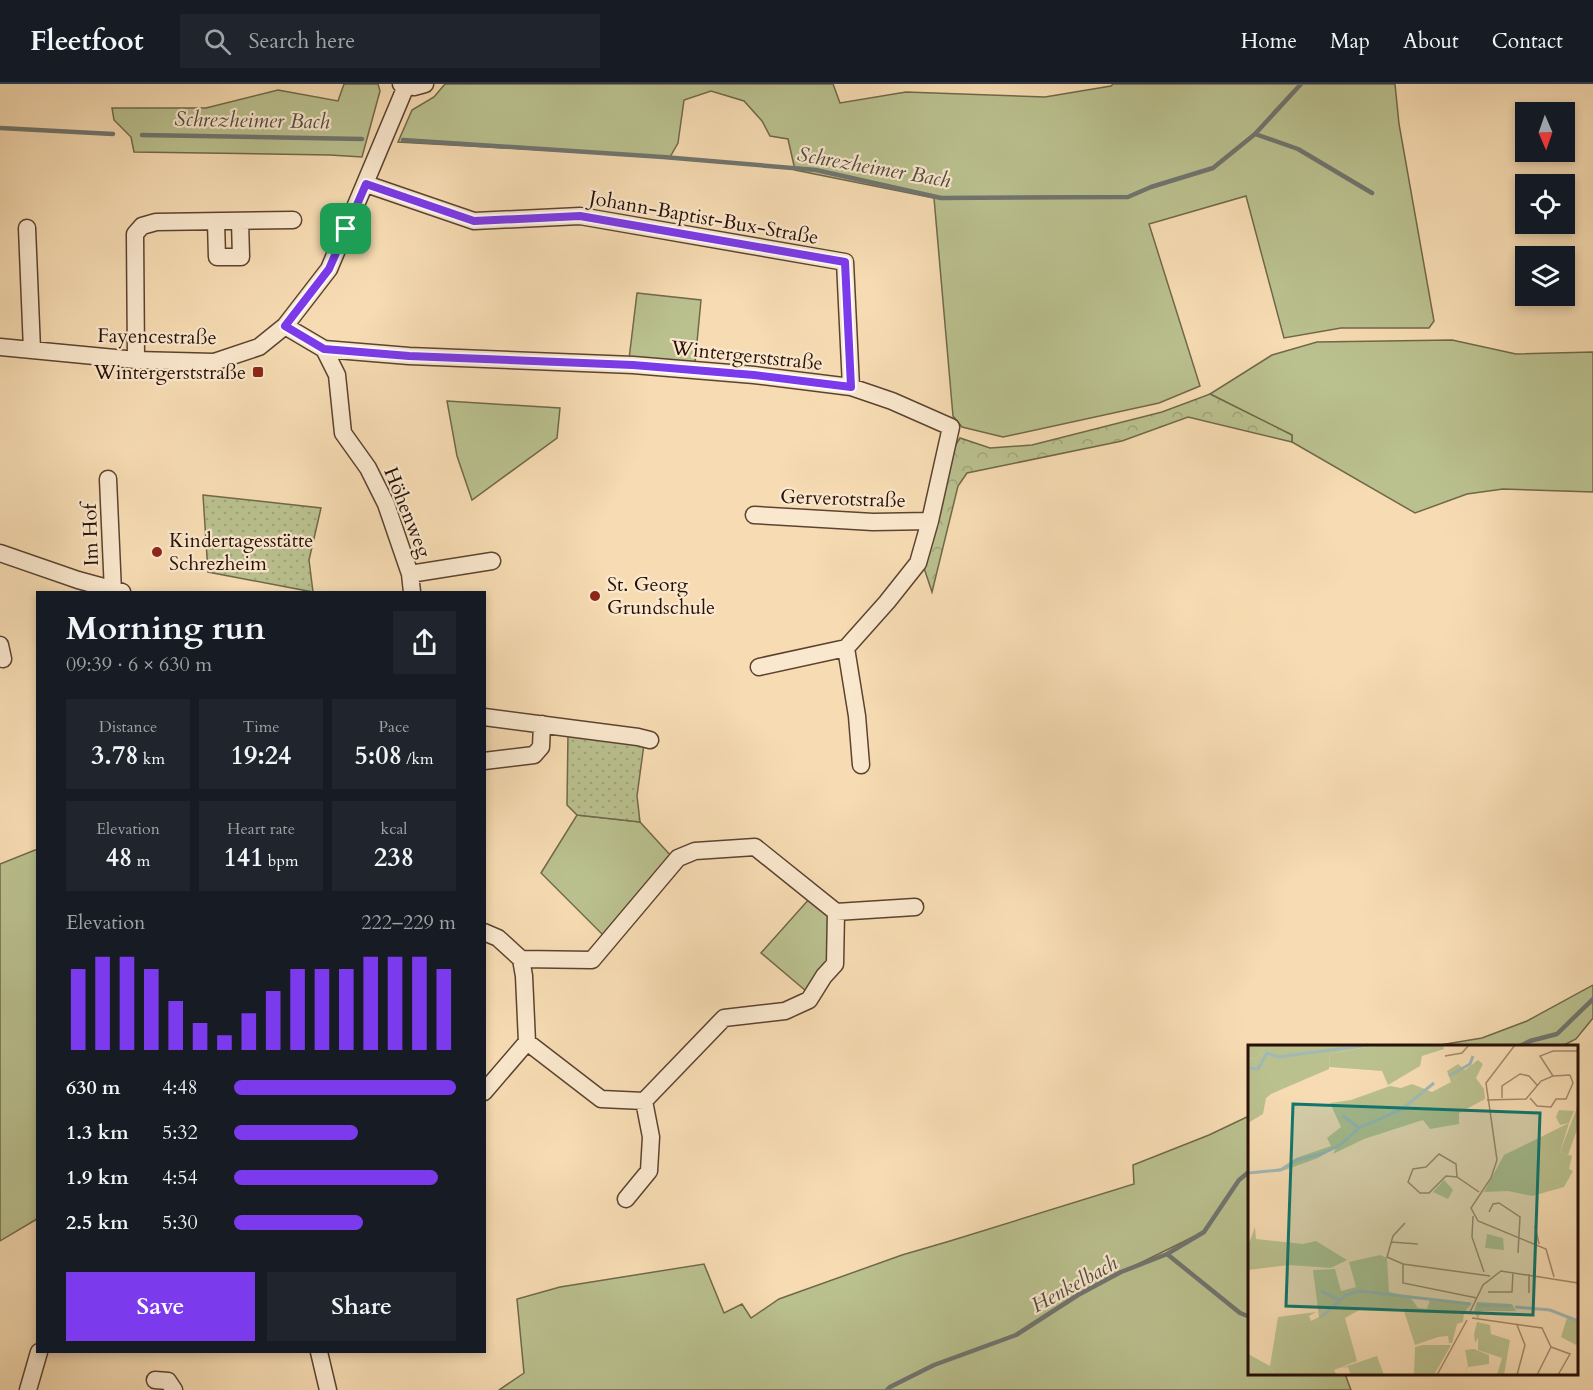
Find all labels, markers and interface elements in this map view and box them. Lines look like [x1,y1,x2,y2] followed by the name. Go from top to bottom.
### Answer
[180,14,600,68] search box
[30,22,144,60] text: Fleetfoot
[201,25,234,58] icon: search
[249,26,355,56] text: Search here
[1241,27,1297,56] text: Home
[1330,27,1370,56] text: Map
[1403,27,1459,56] text: About
[1492,27,1563,56] text: Contact
[1515,102,1575,162] north arrow
[1515,102,1575,306] map controls
[174,105,330,136] water label: Schrezheimer Bach
[795,140,953,195] water label: Schrezheimer Bach
[1515,174,1575,234] button: locate
[584,184,821,251] street label: Johann-Baptist-Bux-Straße
[320,203,371,254] pin
[329,212,362,245] icon: arrive
[1515,246,1575,306] button: layers
[97,322,217,351] street label: Fayencestraße
[669,334,824,377] street label: Wintergerststraße
[93,359,246,386] place label: Wintergerststraße
[251,365,265,379] marker: Wintergerststraße
[377,463,438,562] street label: Höhenweg
[780,483,906,514] street label: Gerverotstraße
[76,500,105,567] street label: Im Hof
[169,527,313,577] place label: Kindertagesstätte Schrezheim
[150,545,164,559] marker: Kindertagesstätte Schrezheim
[607,571,715,621] place label: St. Georg Grundschule
[588,589,602,603] marker: St. Georg Grundschule
[66,606,266,651] text: Morning run
[393,611,456,674] button: share
[66,651,212,678] text: 09:39 · 6 × 630 m
[99,716,157,738] text: Distance
[242,716,280,738] text: Time
[379,716,409,738] text: Pace
[91,738,139,773] text: 3.78
[231,738,291,773] text: 19:24
[354,738,402,773] text: 5:08
[139,748,165,770] text: km
[402,748,434,770] text: /km
[96,818,160,840] text: Elevation
[227,818,295,840] text: Heart rate
[381,818,407,840] text: kcal
[106,840,132,875] text: 48
[224,840,264,875] text: 141
[374,840,414,875] text: 238
[132,850,150,872] text: m
[264,850,298,872] text: bpm
[66,909,145,936] text: Elevation
[361,909,456,936] text: 222–229 m
[1248,1045,1578,1375] inset map
[66,1074,121,1101] text: 630 m
[162,1074,198,1101] text: 4:48
[66,1119,129,1146] text: 1.3 km
[162,1119,198,1146] text: 5:32
[66,1164,129,1191] text: 1.9 km
[162,1164,198,1191] text: 4:54
[66,1209,129,1236] text: 2.5 km
[162,1209,198,1236] text: 5:30
[1026,1249,1123,1320] water label: Henkelbach
[66,1272,255,1341] button: Save
[267,1272,456,1341] button: Share

